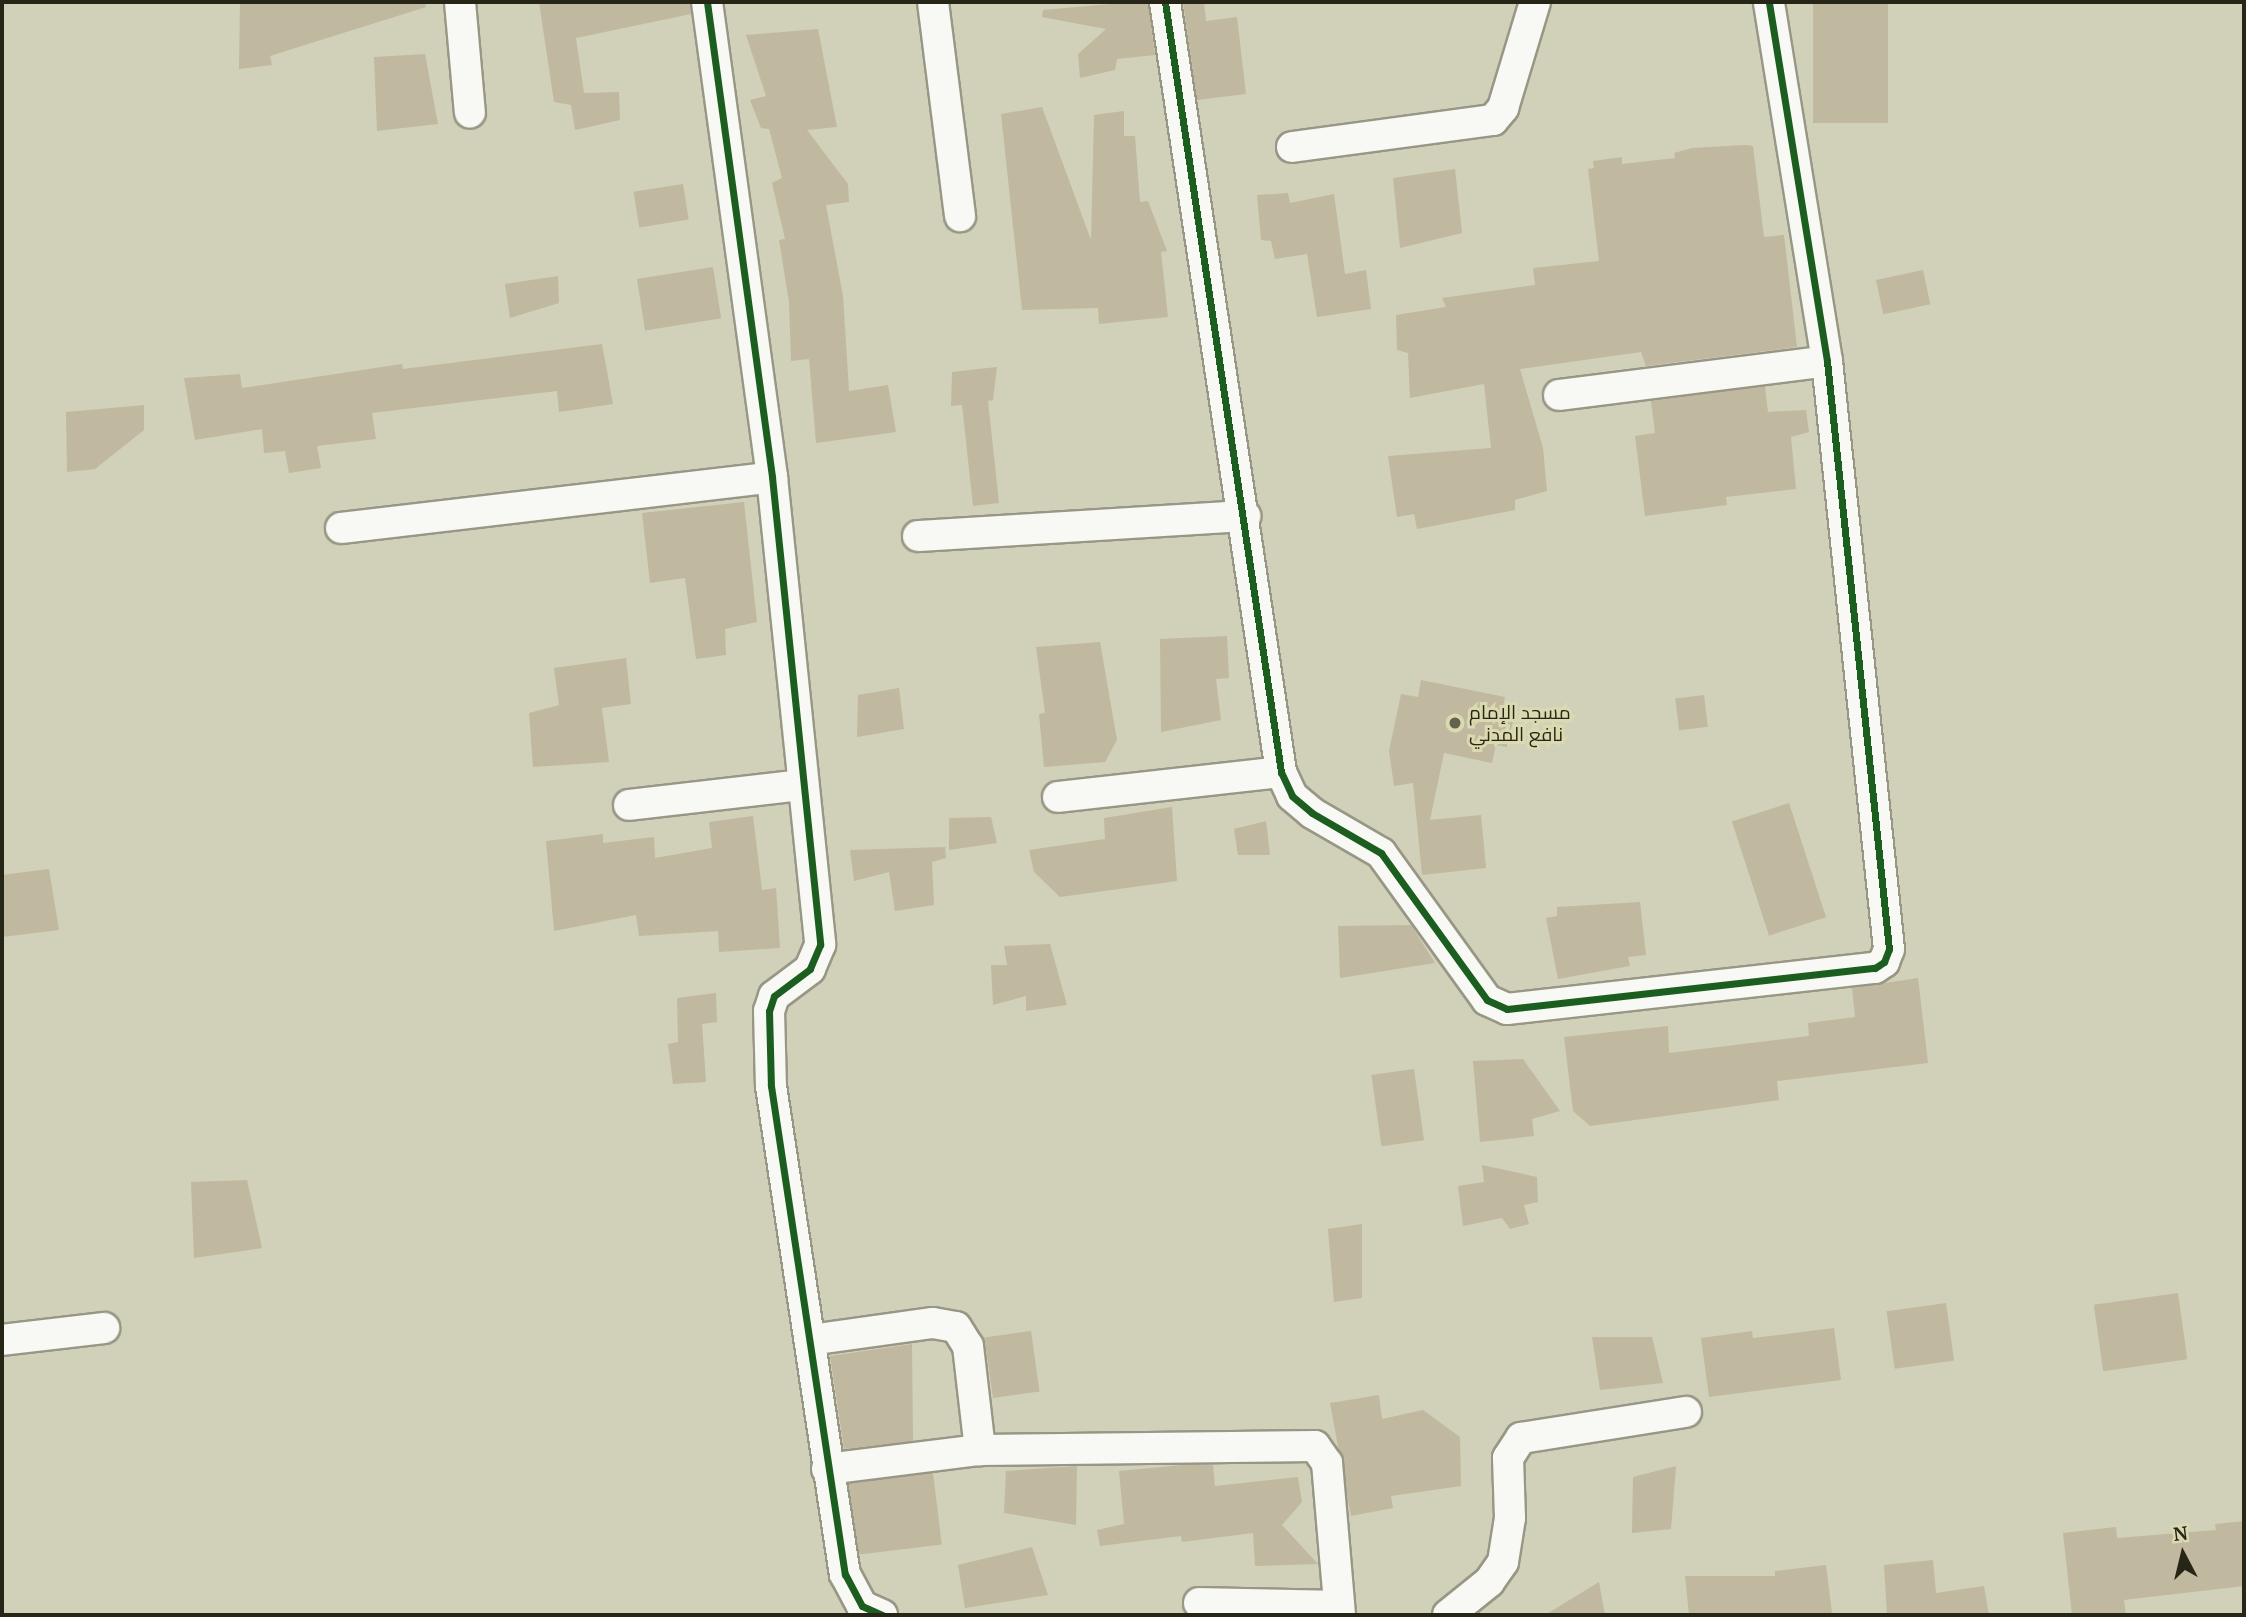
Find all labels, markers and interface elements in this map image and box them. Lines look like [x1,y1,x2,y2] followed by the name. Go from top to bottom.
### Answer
[1469,701,1571,745] place label: مسجد الإمام نافع المدني
[1447,715,1463,731] marker: مسجد الإمام نافع المدني
[2148,1519,2218,1589] north arrow
[2172,1519,2189,1546] text: N

